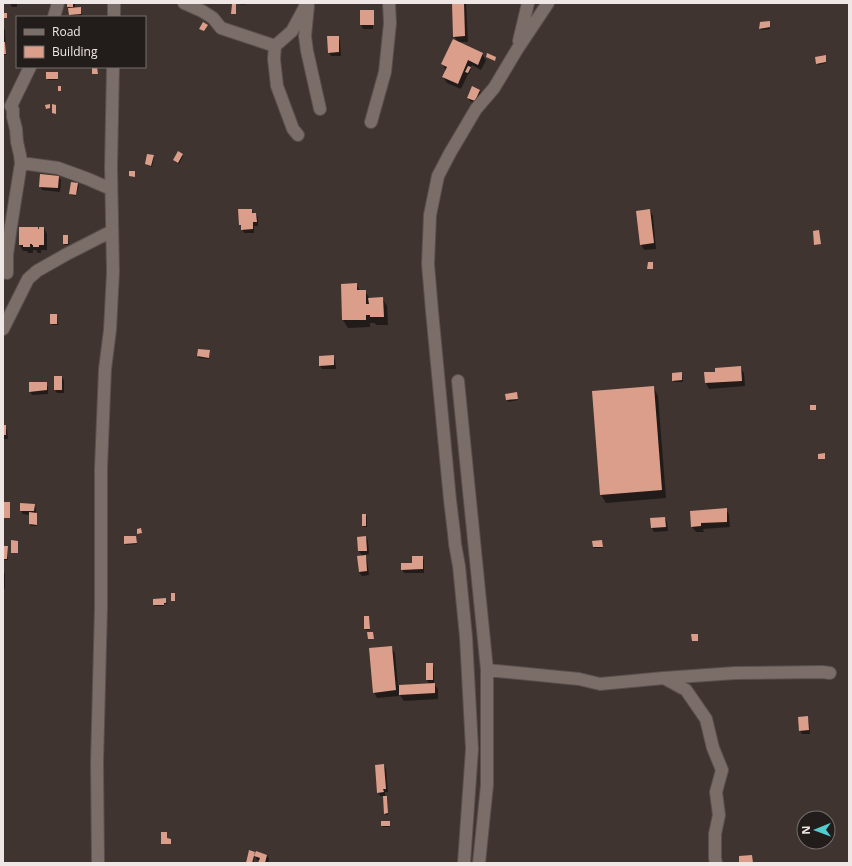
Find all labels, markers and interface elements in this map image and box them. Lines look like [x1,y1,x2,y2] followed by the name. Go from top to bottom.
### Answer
[16,16,146,68] legend
[52,23,81,40] text: Road
[52,43,98,60] text: Building
[796,810,836,850] north arrow
[798,826,813,835] text: N

